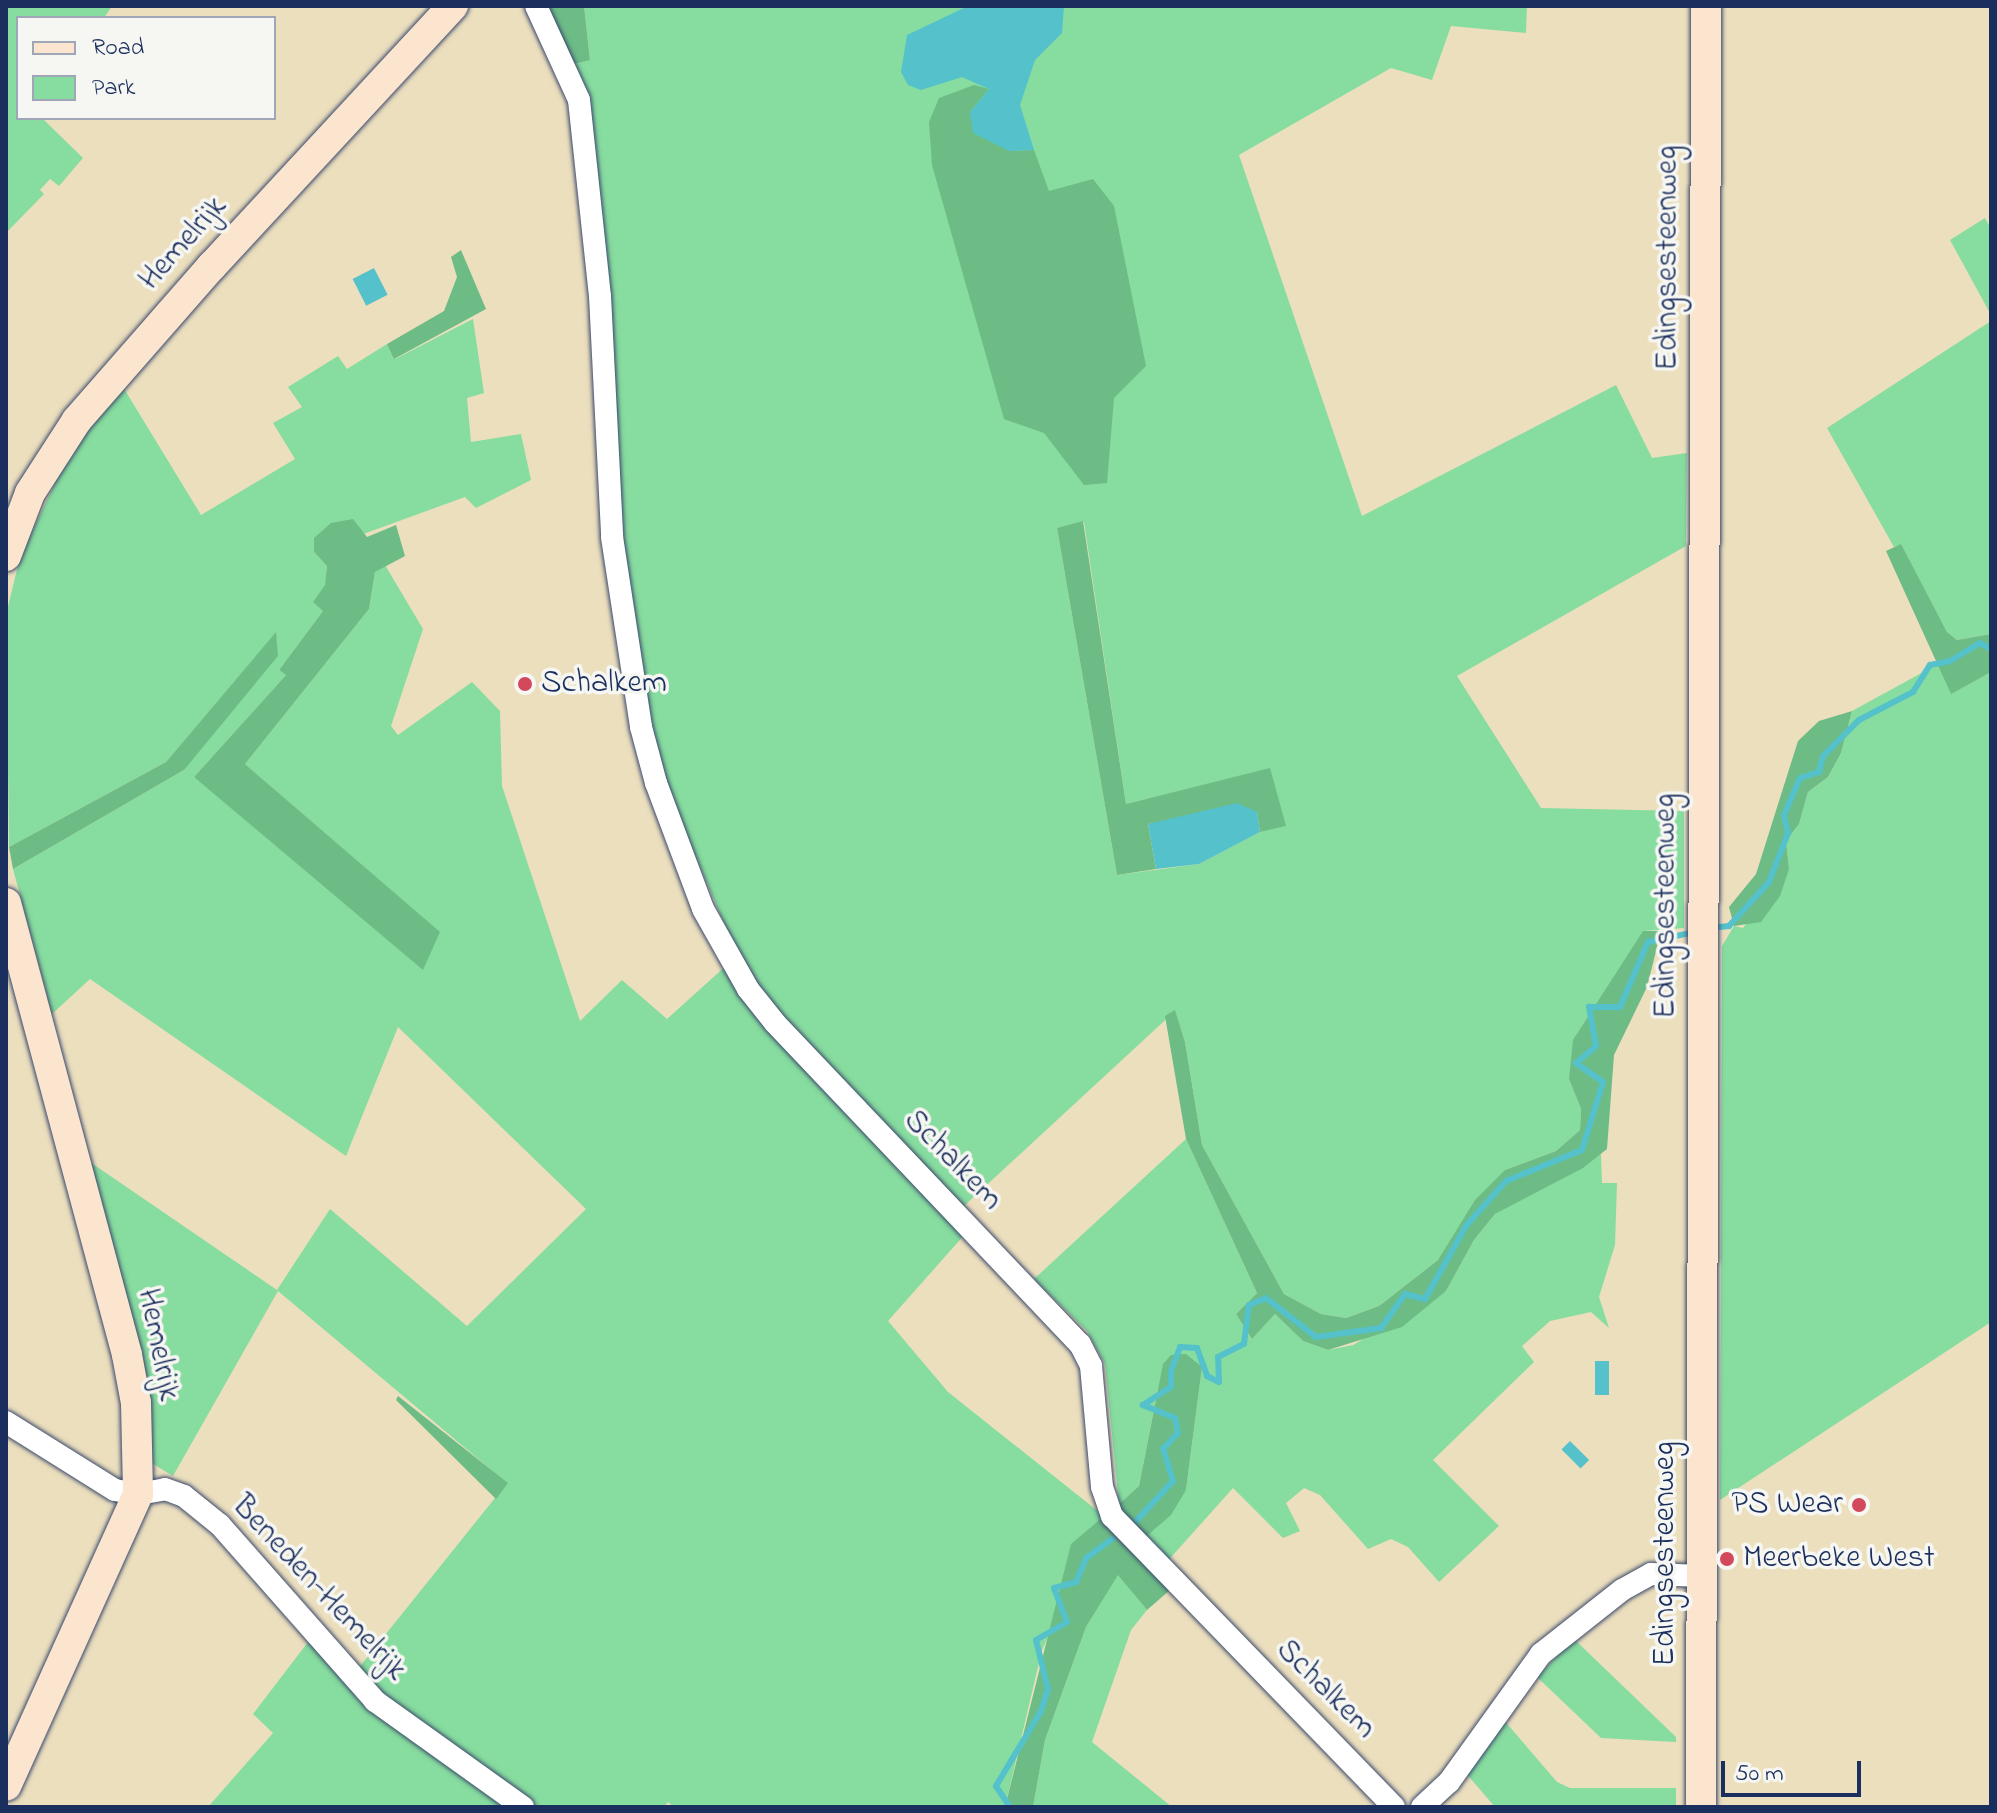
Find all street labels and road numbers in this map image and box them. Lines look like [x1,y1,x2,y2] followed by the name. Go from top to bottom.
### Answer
[1650,145,1688,371] street label: Edingsesteenweg
[132,189,236,299] street label: Hemelrijk
[1648,793,1686,1019] street label: Edingsesteenweg
[894,1102,1010,1220] street label: Schalkem
[127,1286,187,1404] street label: Hemelrijk
[1647,1441,1685,1667] street label: Edingsesteenweg
[222,1488,414,1690] street label: Beneden-Hemelrijk
[1267,1632,1383,1748] street label: Schalkem

